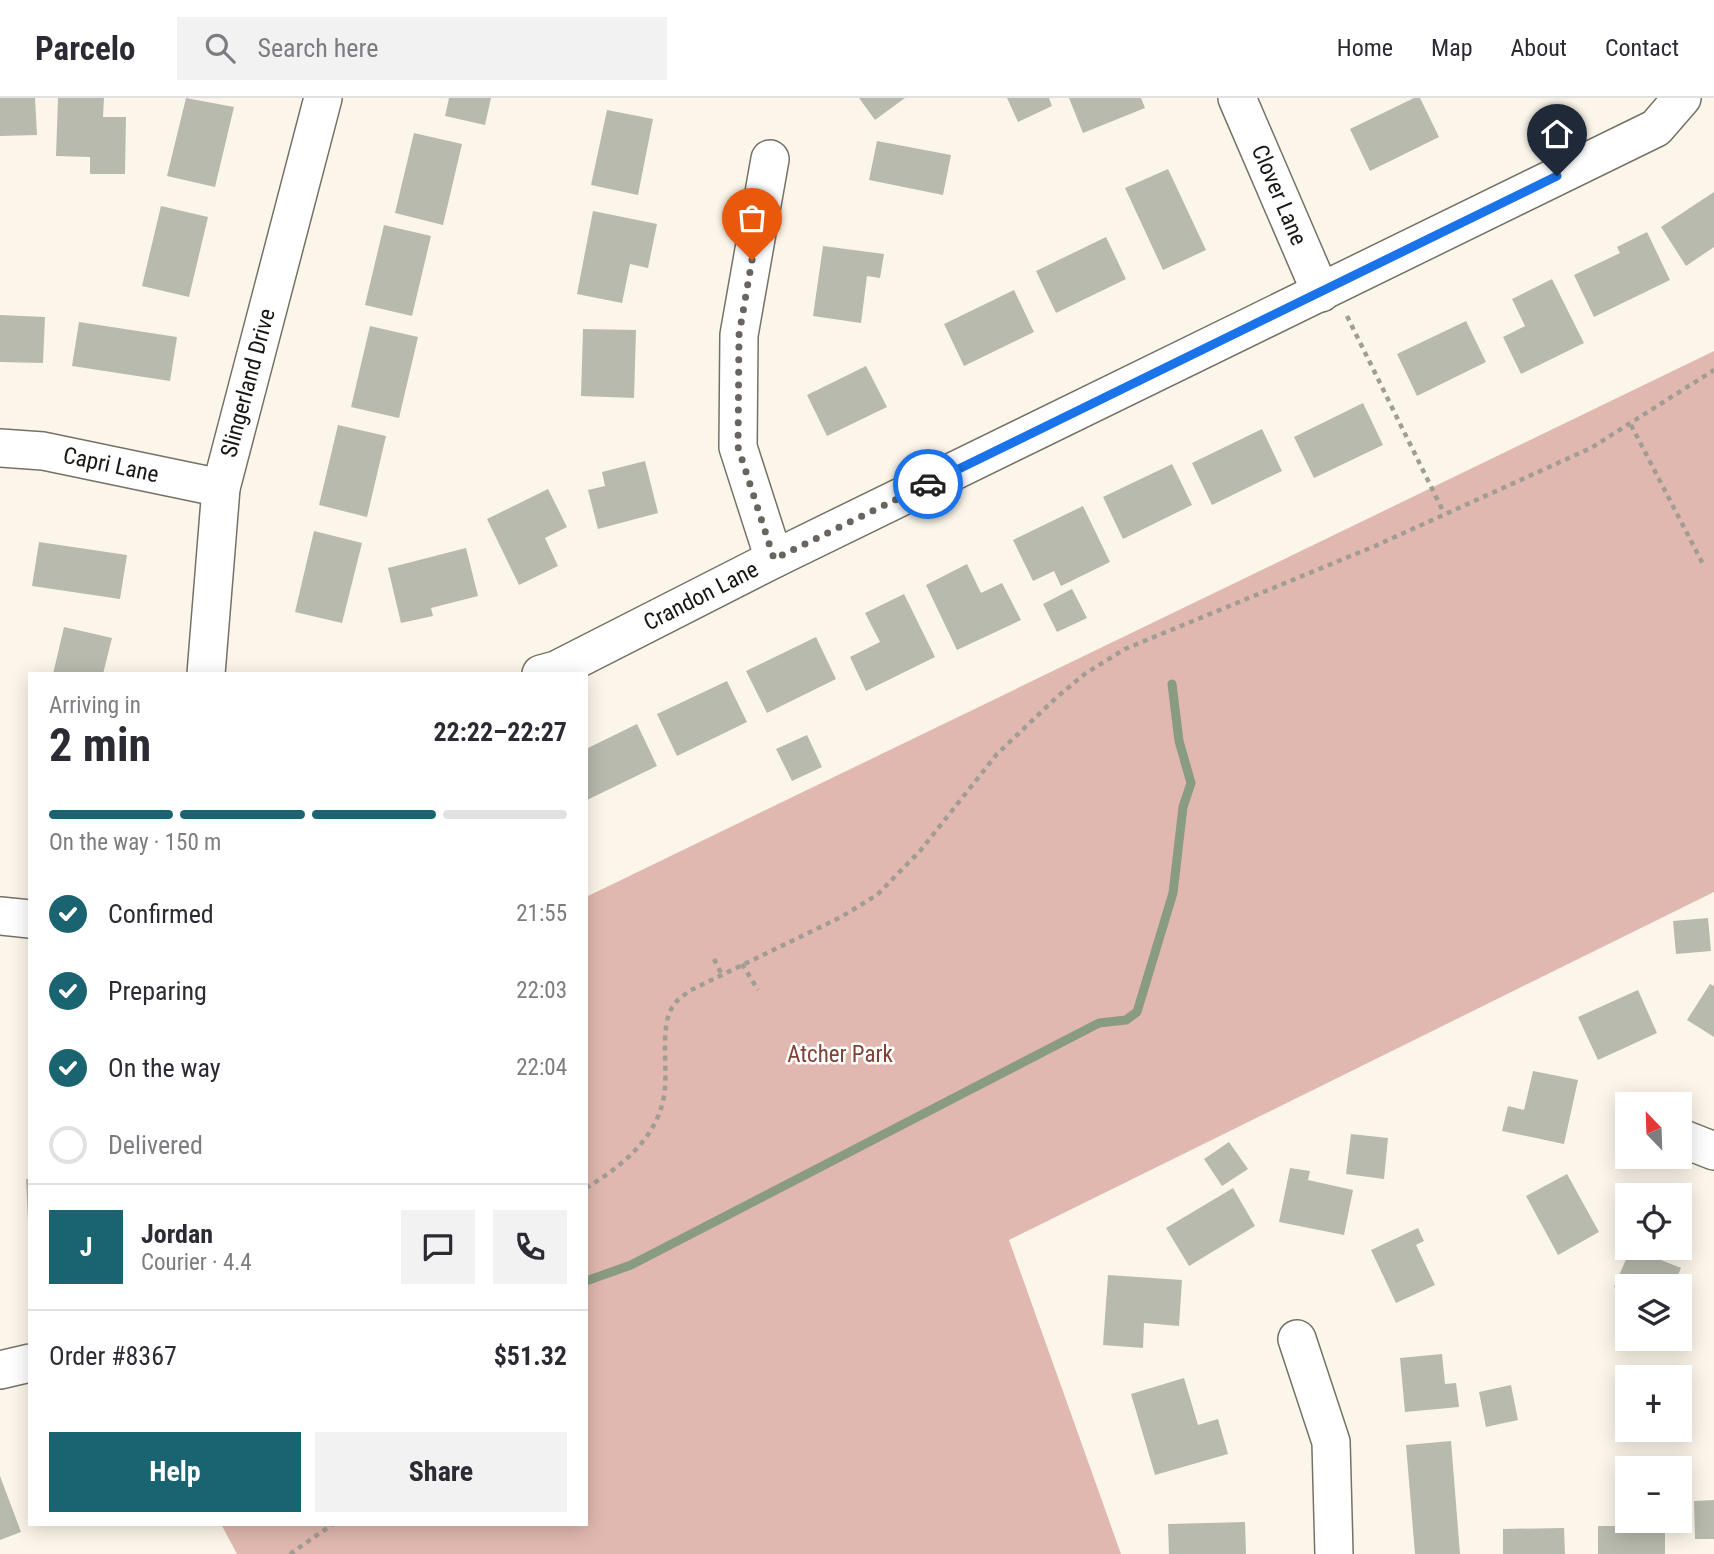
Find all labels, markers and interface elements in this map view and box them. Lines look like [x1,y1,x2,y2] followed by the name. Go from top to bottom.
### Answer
[177,17,667,80] search box
[35,29,135,68] text: Parcelo
[201,29,239,67] icon: search
[257,33,378,63] text: Search here
[1337,34,1393,62] text: Home
[1431,34,1473,62] text: Map
[1511,34,1567,62] text: About
[1605,34,1679,62] text: Contact
[1527,104,1587,176] pin
[1538,115,1576,153] icon: home
[1246,141,1312,249] street label: Clover Lane
[722,188,782,260] pin
[733,199,771,237] icon: bag
[215,306,281,460] street label: Slingerland Drive
[61,442,161,488] street label: Capri Lane
[893,449,963,519] courier
[909,465,947,503] icon: car
[639,556,763,636] street label: Crandon Lane
[49,692,141,719] text: Arriving in
[433,717,567,747] text: 22:22–22:27
[49,718,151,772] text: 2 min
[49,829,221,856] text: On the way · 150 m
[49,895,87,933] icon: check
[108,899,214,929] text: Confirmed
[516,900,567,927] text: 21:55
[49,972,87,1010] icon: check
[108,976,207,1006] text: Preparing
[516,977,567,1004] text: 22:03
[787,1041,893,1068] park label: Atcher Park
[49,1049,87,1087] icon: check
[108,1053,221,1083] text: On the way
[516,1054,567,1081] text: 22:04
[1615,1092,1692,1169] north arrow
[1615,1092,1692,1533] map controls
[108,1130,203,1160] text: Delivered
[1615,1183,1692,1260] button: locate
[401,1210,475,1284] button: chat
[493,1210,567,1284] button: phone
[141,1219,213,1249] text: Jordan
[80,1232,92,1262] text: J
[141,1249,252,1276] text: Courier · 4.4
[1615,1274,1692,1351] button: layers
[49,1341,177,1371] text: Order #8367
[494,1341,567,1371] text: $51.32
[1615,1365,1692,1442] button: +
[49,1432,301,1512] button: Help
[315,1432,567,1512] button: Share
[1615,1456,1692,1533] button: −

